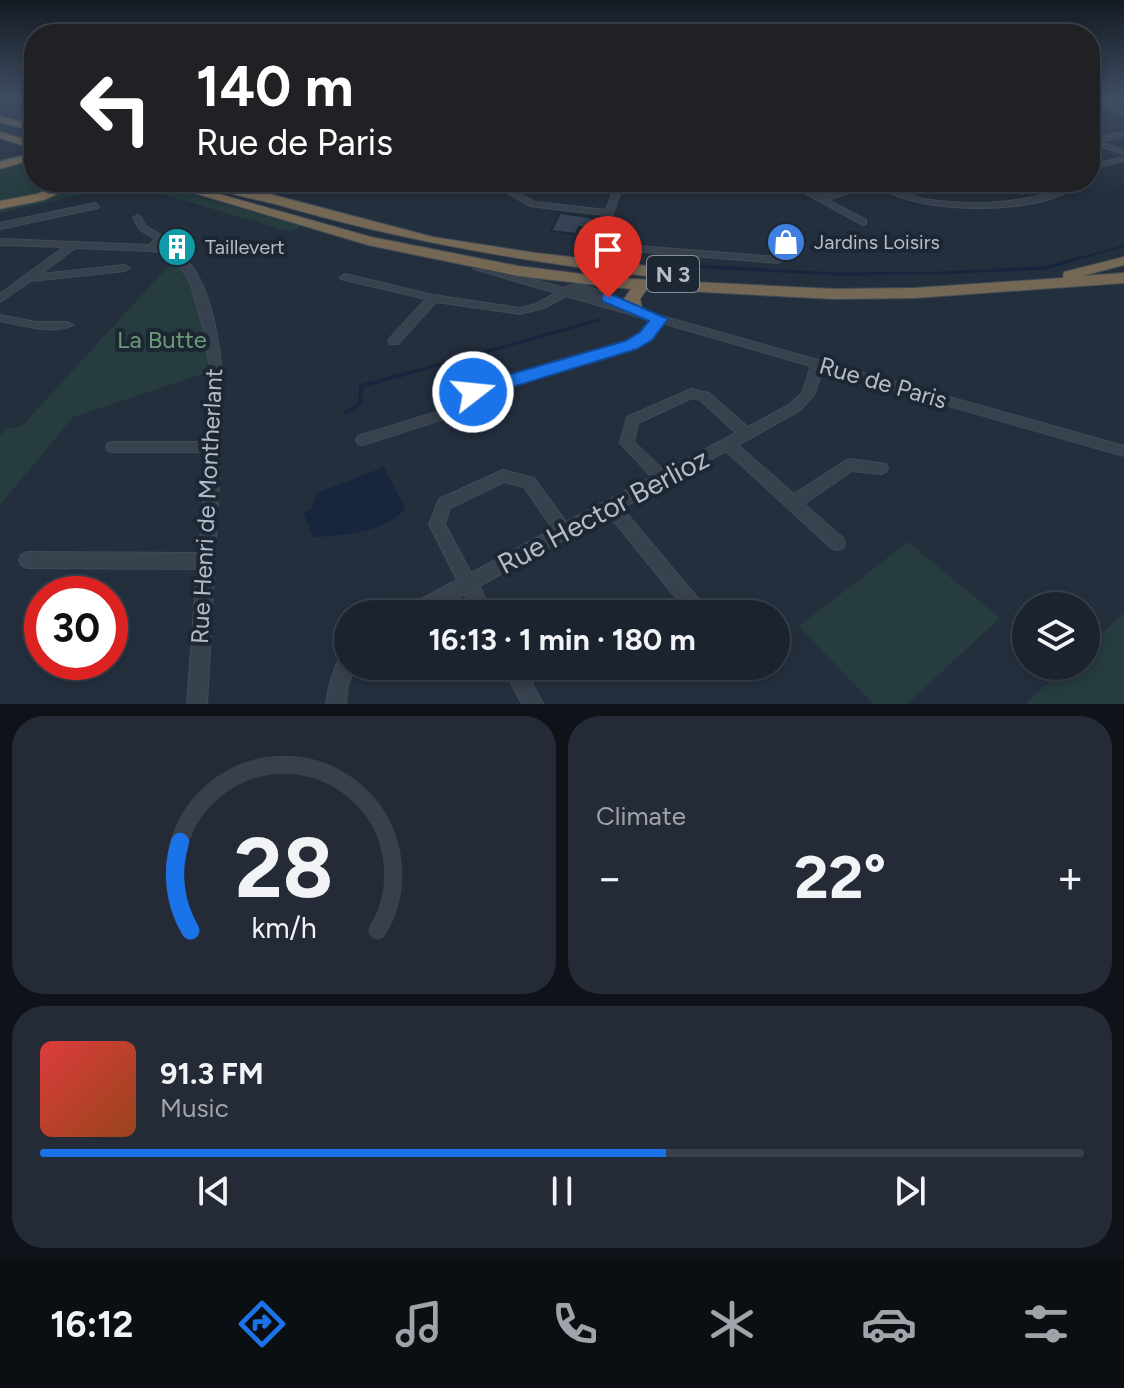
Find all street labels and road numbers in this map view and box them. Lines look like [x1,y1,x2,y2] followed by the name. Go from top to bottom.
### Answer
[647,256,699,292] road number: N 3
[816,350,950,415] street label: Rue de Paris
[185,367,228,645] street label: Rue Henri de Montherlant
[492,441,714,581] street label: Rue Hector Berlioz

